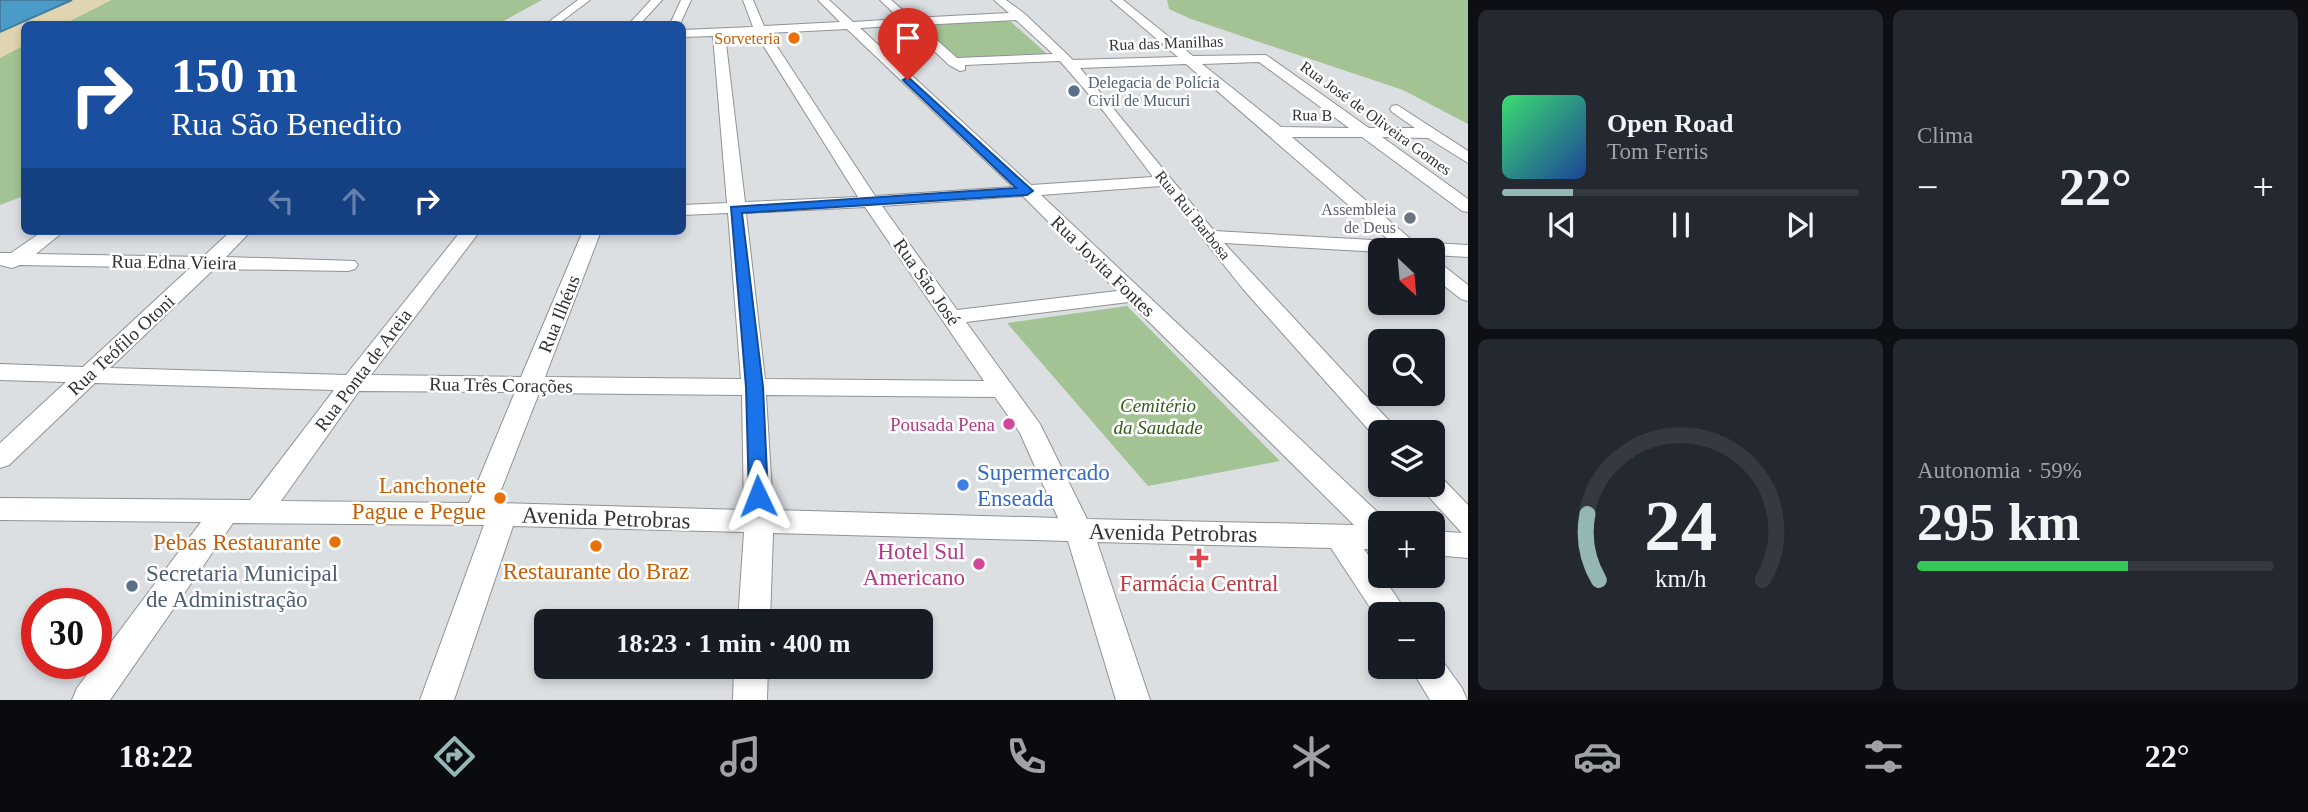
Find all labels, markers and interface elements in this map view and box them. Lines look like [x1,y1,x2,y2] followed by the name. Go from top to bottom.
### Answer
[878,8,938,80] pin
[889,19,927,57] icon: arrive
[714,30,780,47] place label: Sorveteria
[786,30,802,46] marker: Sorveteria
[1108,33,1224,53] street label: Rua das Manilhas
[171,48,298,103] text: 150 m
[56,49,147,140] icon: right
[1297,58,1455,178] street label: Rua José de Oliveira Gomes
[1088,74,1220,109] place label: Delegacia de Polícia Civil de Mucuri
[1066,83,1082,99] marker: Delegacia de Polícia Civil de Mucuri
[171,106,402,142] text: Rua São Benedito
[1292,106,1332,124] street label: Rua B
[1607,109,1733,138] text: Open Road
[1917,123,1973,148] text: Clima
[1607,139,1708,164] text: Tom Ferris
[2059,159,2132,216] text: 22°
[1917,166,1938,208] text: −
[2253,166,2274,208] text: +
[1152,167,1234,263] street label: Rua Rui Barbosa
[262,182,300,220] icon: left
[335,182,373,220] icon: ahead
[408,182,446,220] icon: right
[1321,201,1396,236] place label: Assembleia de Deus
[1543,206,1581,244] icon: previous
[1662,206,1700,244] icon: pause
[1781,206,1819,244] icon: next
[1402,210,1418,226] marker: Assembleia de Deus
[1047,211,1159,321] street label: Rua Jovita Fontes
[889,234,965,330] street label: Rua São José
[1368,238,1446,315] north arrow
[1368,238,1445,679] map controls
[111,250,237,274] street label: Rua Edna Vieira
[534,272,584,356] street label: Rua Ilhéus
[64,290,178,400] street label: Rua Teófilo Otoni
[310,304,416,435] street label: Rua Ponta de Areia
[1368,329,1445,406] button: search
[429,373,573,397] street label: Rua Três Corações
[1113,395,1203,438] park label: Cemitério da Saudade
[890,414,996,435] place label: Pousada Pena
[1001,416,1017,432] marker: Pousada Pena
[1368,420,1445,497] button: layers
[1917,458,2082,483] text: Autonomia · 59%
[721,459,795,533] position arrow
[977,460,1110,511] place label: Supermercado Enseada
[352,473,486,524] place label: Lanchonete Pague e Pegue
[955,477,971,493] marker: Supermercado Enseada
[1644,486,1717,567] text: 24
[492,490,508,506] marker: Lanchonete Pague e Pegue
[1917,494,2080,551] text: 295 km
[521,503,691,533] street label: Avenida Petrobras
[1368,511,1445,588] button: +
[1088,519,1258,547] street label: Avenida Petrobras
[153,530,321,555] place label: Pebas Restaurante
[327,534,343,550] marker: Pebas Restaurante
[588,538,604,554] marker: Restaurante do Braz
[863,539,965,590] place label: Hotel Sul Americano
[1191,550,1207,566] marker: Farmácia Central
[971,556,987,572] marker: Hotel Sul Americano
[503,559,689,584] place label: Restaurante do Braz
[146,561,338,612] place label: Secretaria Municipal de Administração
[1655,565,1707,592] text: km/h
[1119,571,1279,596] place label: Farmácia Central
[124,578,140,594] marker: Secretaria Municipal de Administração
[21,588,112,679] speed limit sign: 30
[1368,602,1445,679] button: −
[617,629,851,658] text: 18:23 · 1 min · 400 m
[430,732,479,781] icon: directions
[716,732,765,781] icon: music
[1002,732,1051,781] icon: phone
[1287,732,1336,781] icon: climate
[1573,732,1622,781] icon: car
[1859,732,1908,781] icon: filters
[118,738,193,774] text: 18:22
[2145,738,2190,774] text: 22°

